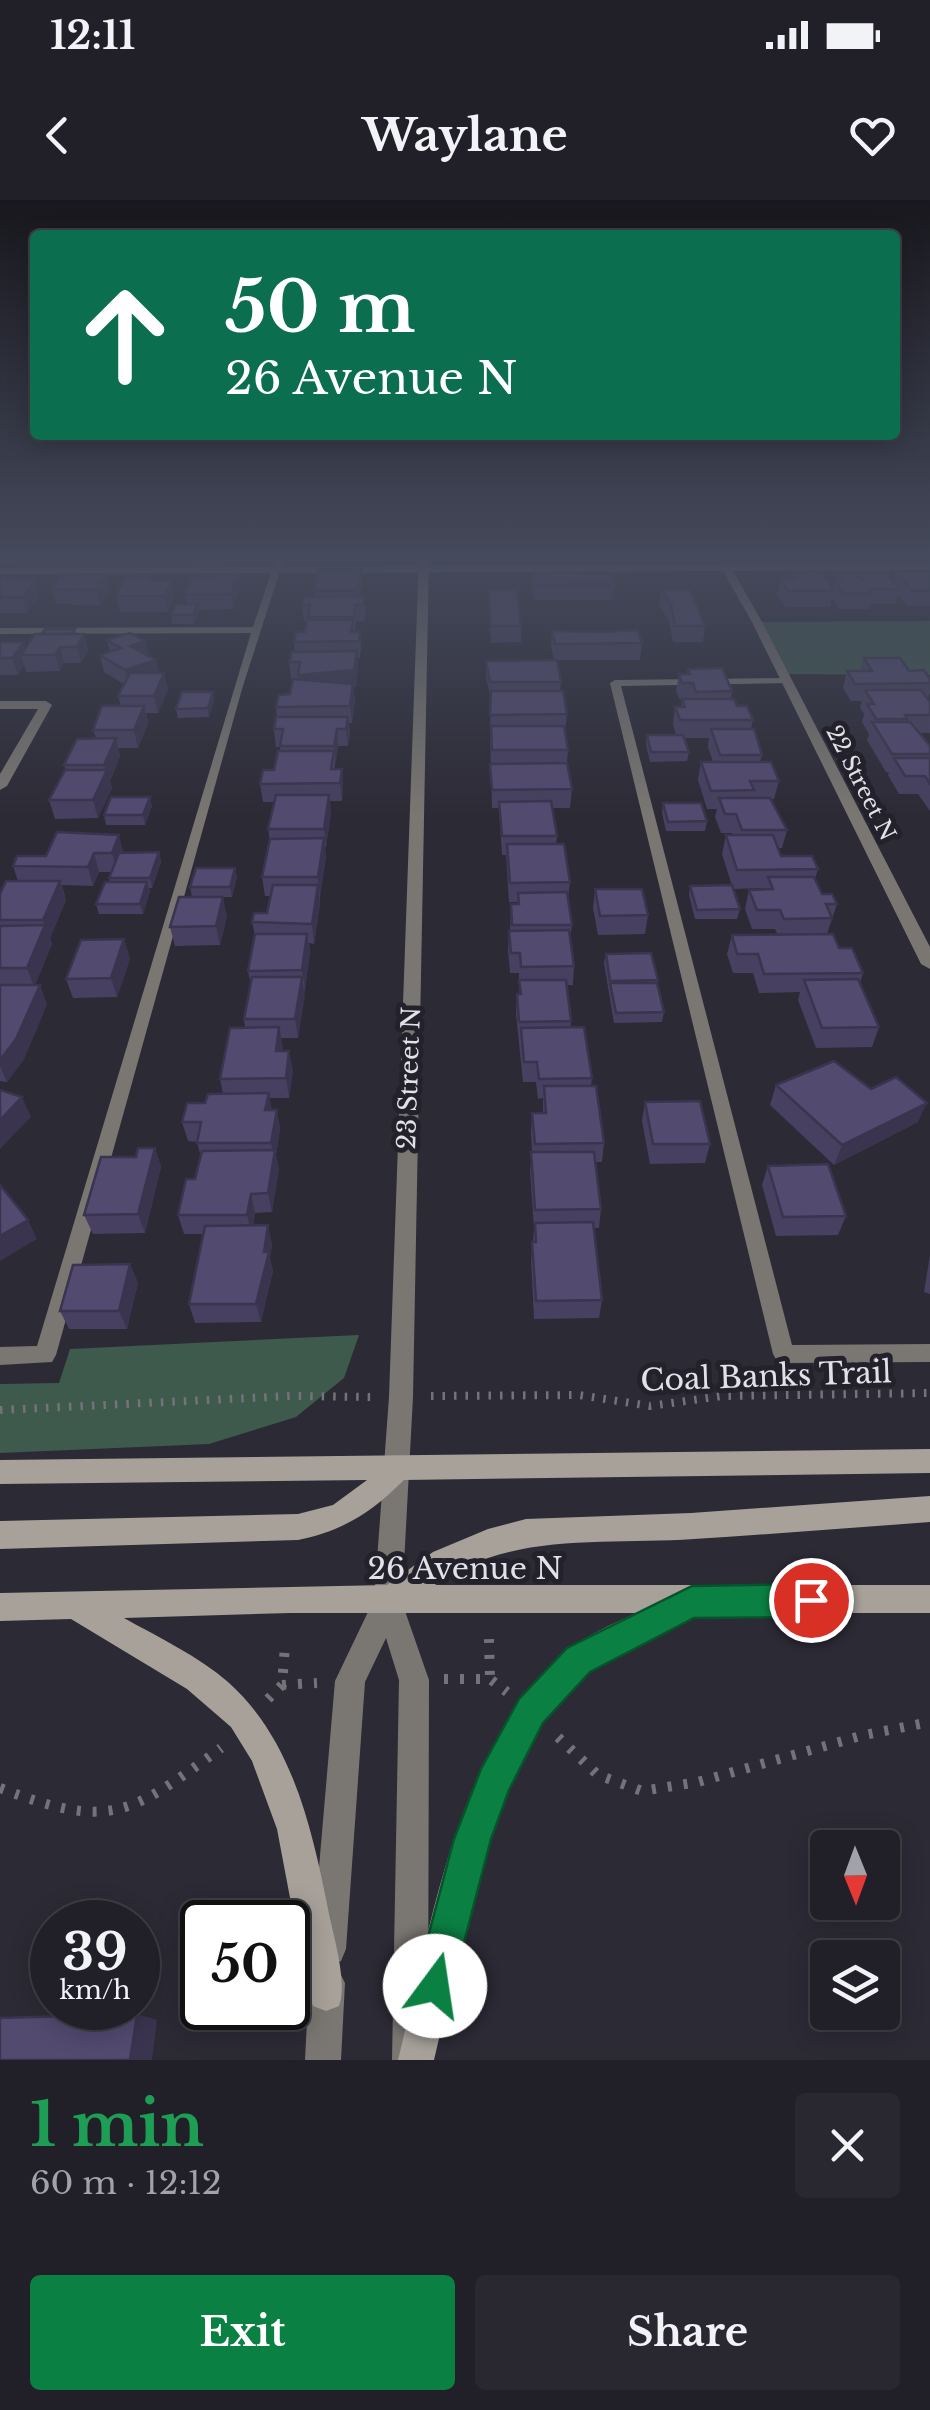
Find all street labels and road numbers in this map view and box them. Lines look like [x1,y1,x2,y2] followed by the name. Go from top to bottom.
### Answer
[820,721,902,845] street label: 22 Street N
[391,1006,427,1150] street label: 23 Street N
[640,1353,892,1399] street label: Coal Banks Trail
[367,1550,563,1587] street label: 26 Avenue N

